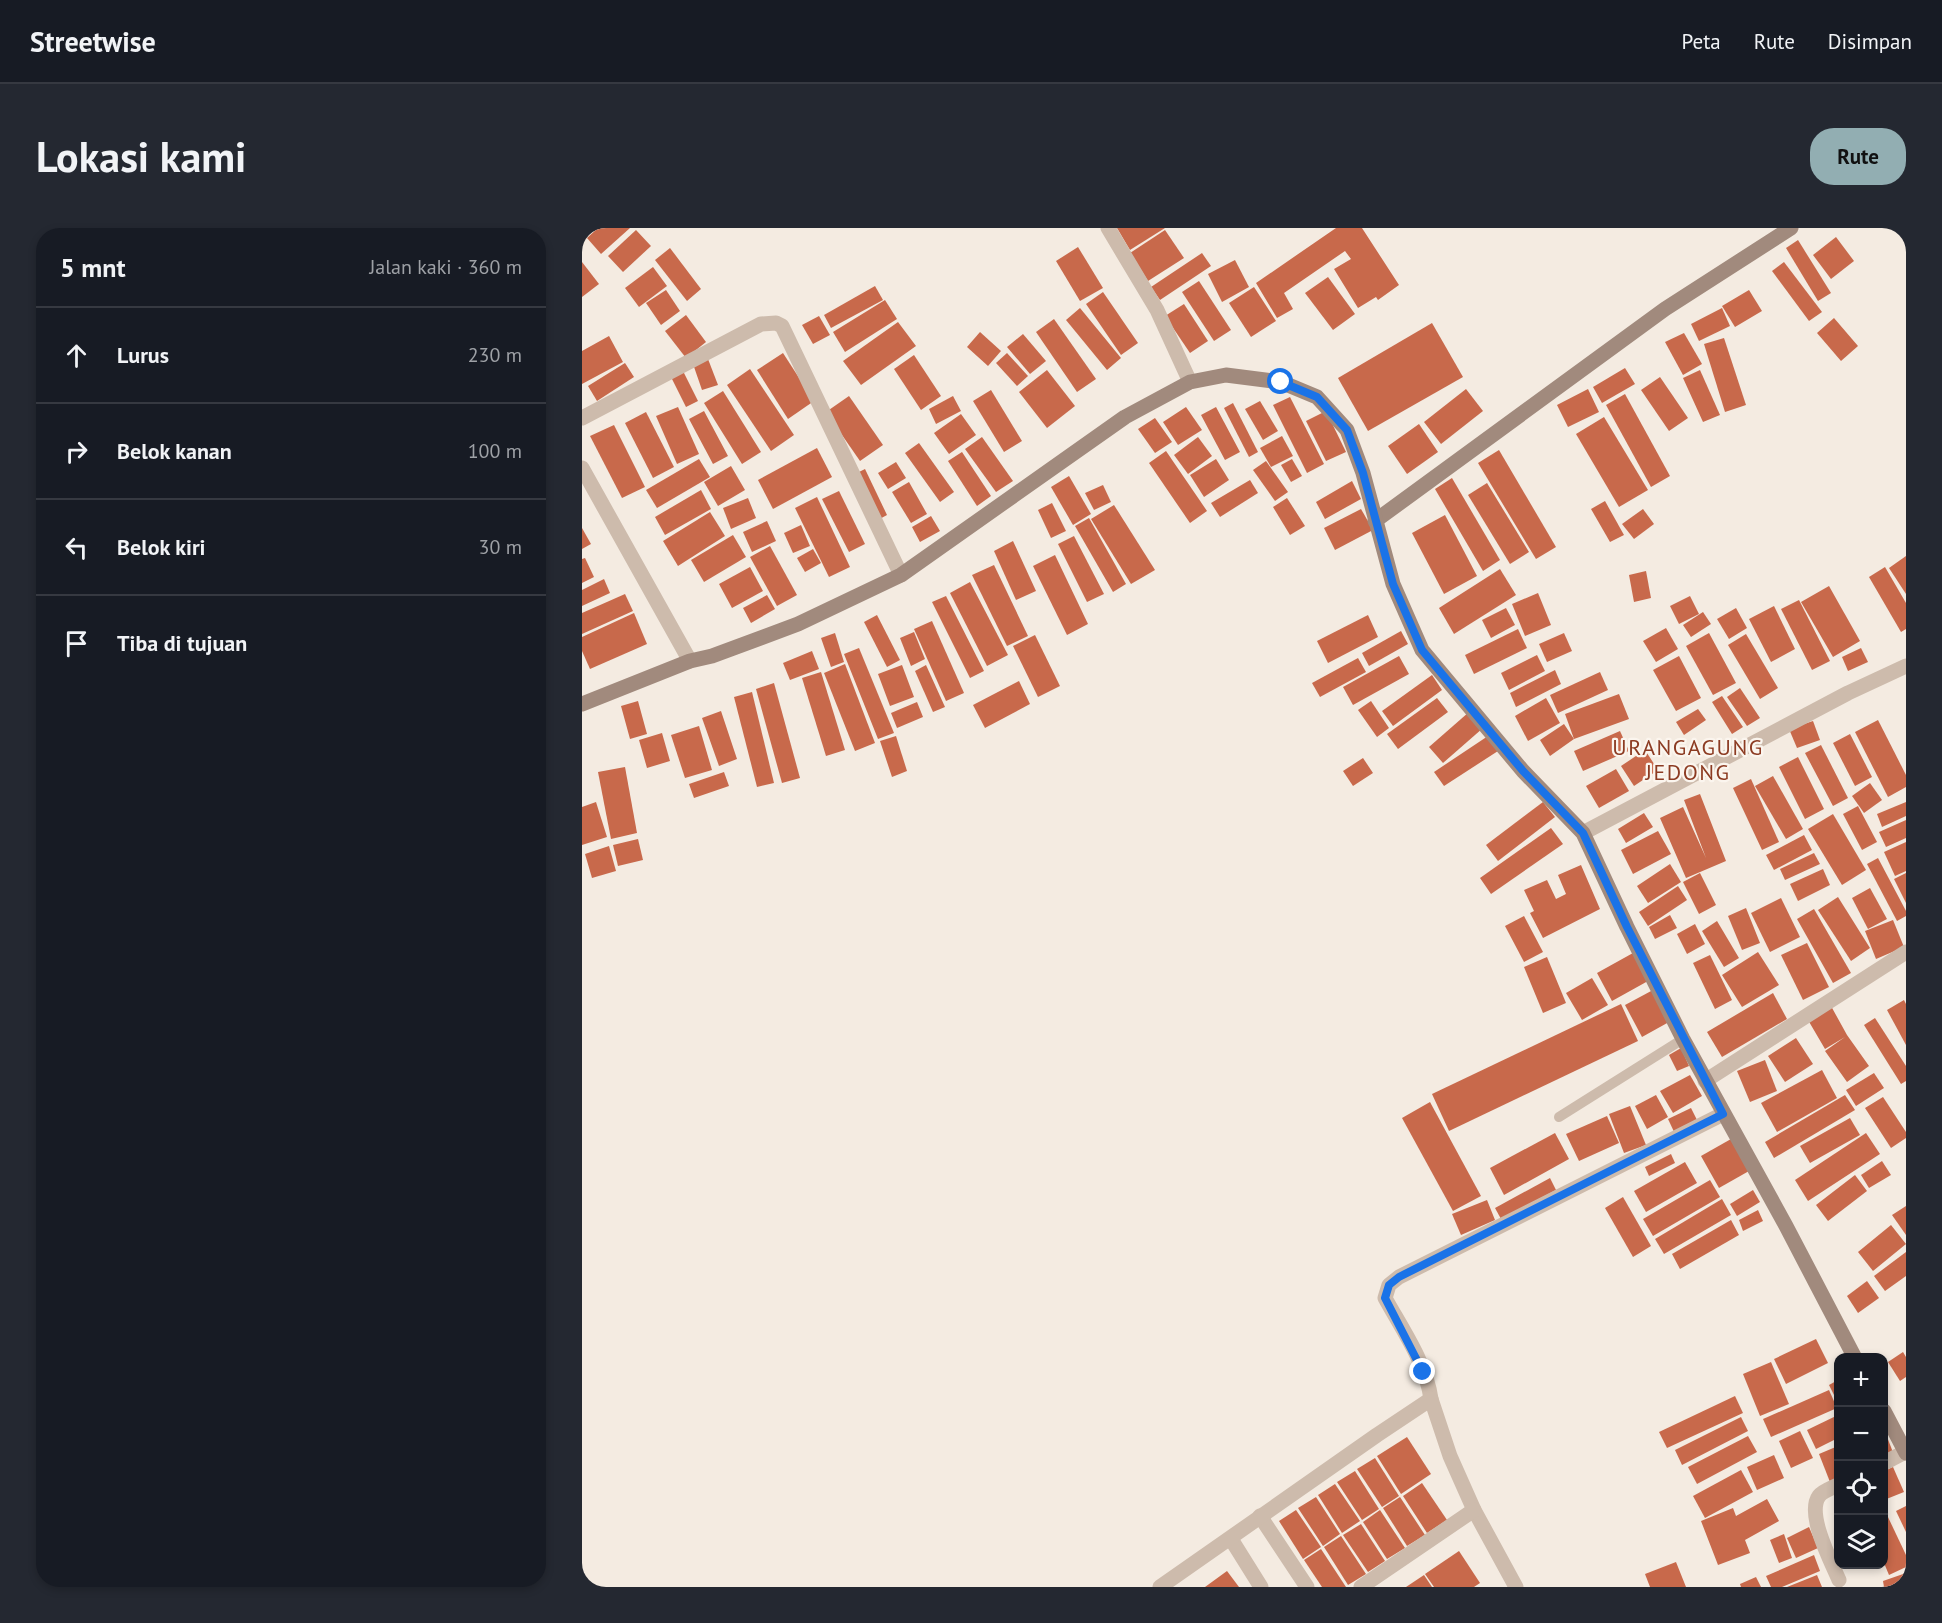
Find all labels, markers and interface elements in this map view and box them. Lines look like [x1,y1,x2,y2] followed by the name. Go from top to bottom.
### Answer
[30,23,156,60] text: Streetwise
[1681,28,1721,55] text: Peta
[1754,28,1795,55] text: Rute
[1828,28,1912,55] text: Disimpan
[1810,128,1906,185] button: Rute
[36,129,246,184] text: Lokasi kami
[60,251,126,284] text: 5 mnt
[369,254,522,280] text: Jalan kaki · 360 m
[60,339,93,372] icon: ahead
[117,341,169,369] text: Lurus
[468,342,522,368] text: 230 m
[1267,368,1293,394] route start
[60,435,93,468] icon: right
[117,437,232,465] text: Belok kanan
[468,438,522,464] text: 100 m
[60,531,93,564] icon: left
[117,533,206,561] text: Belok kiri
[479,534,522,560] text: 30 m
[60,627,93,660] icon: arrive
[117,629,247,657] text: Tiba di tujuan
[1612,733,1764,786] district label: URANGAGUNG JEDONG
[1834,1353,1888,1569] map controls
[1834,1353,1888,1407] button: +
[1409,1358,1435,1384] route end
[1834,1407,1888,1461] button: −
[1834,1461,1888,1515] button: locate
[1834,1515,1888,1569] button: layers

